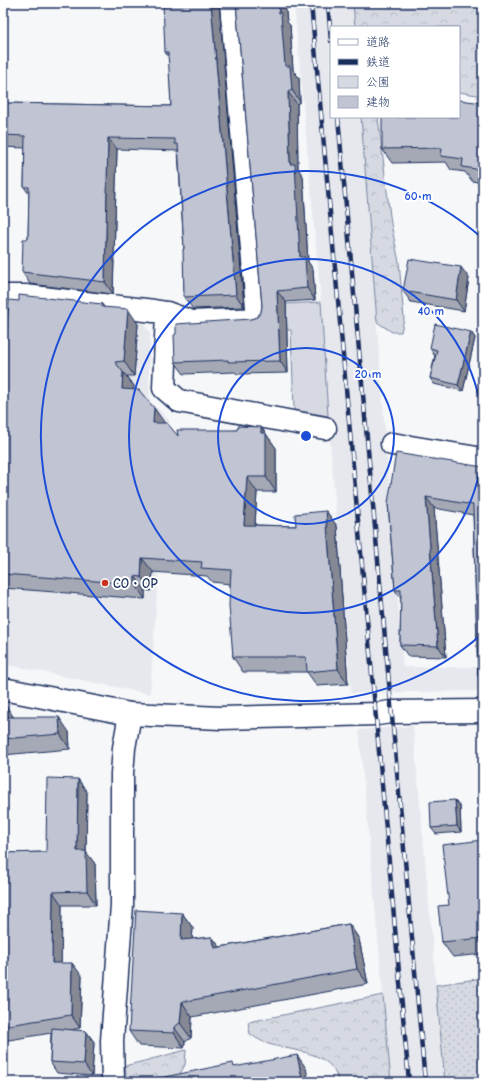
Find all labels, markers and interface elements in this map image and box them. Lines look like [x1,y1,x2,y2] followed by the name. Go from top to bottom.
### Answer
[330,26,460,118] legend
[366,35,390,49] text: 道路
[366,55,390,69] text: 鉄道
[366,75,390,89] text: 公園
[366,95,390,109] text: 建物
[405,189,431,203] text: 60 m
[418,304,444,318] text: 40 m
[355,367,381,381] text: 20 m
[299,429,313,443] centre of rings
[113,576,158,591] place label: CO・OP
[100,578,110,588] marker: CO・OP

